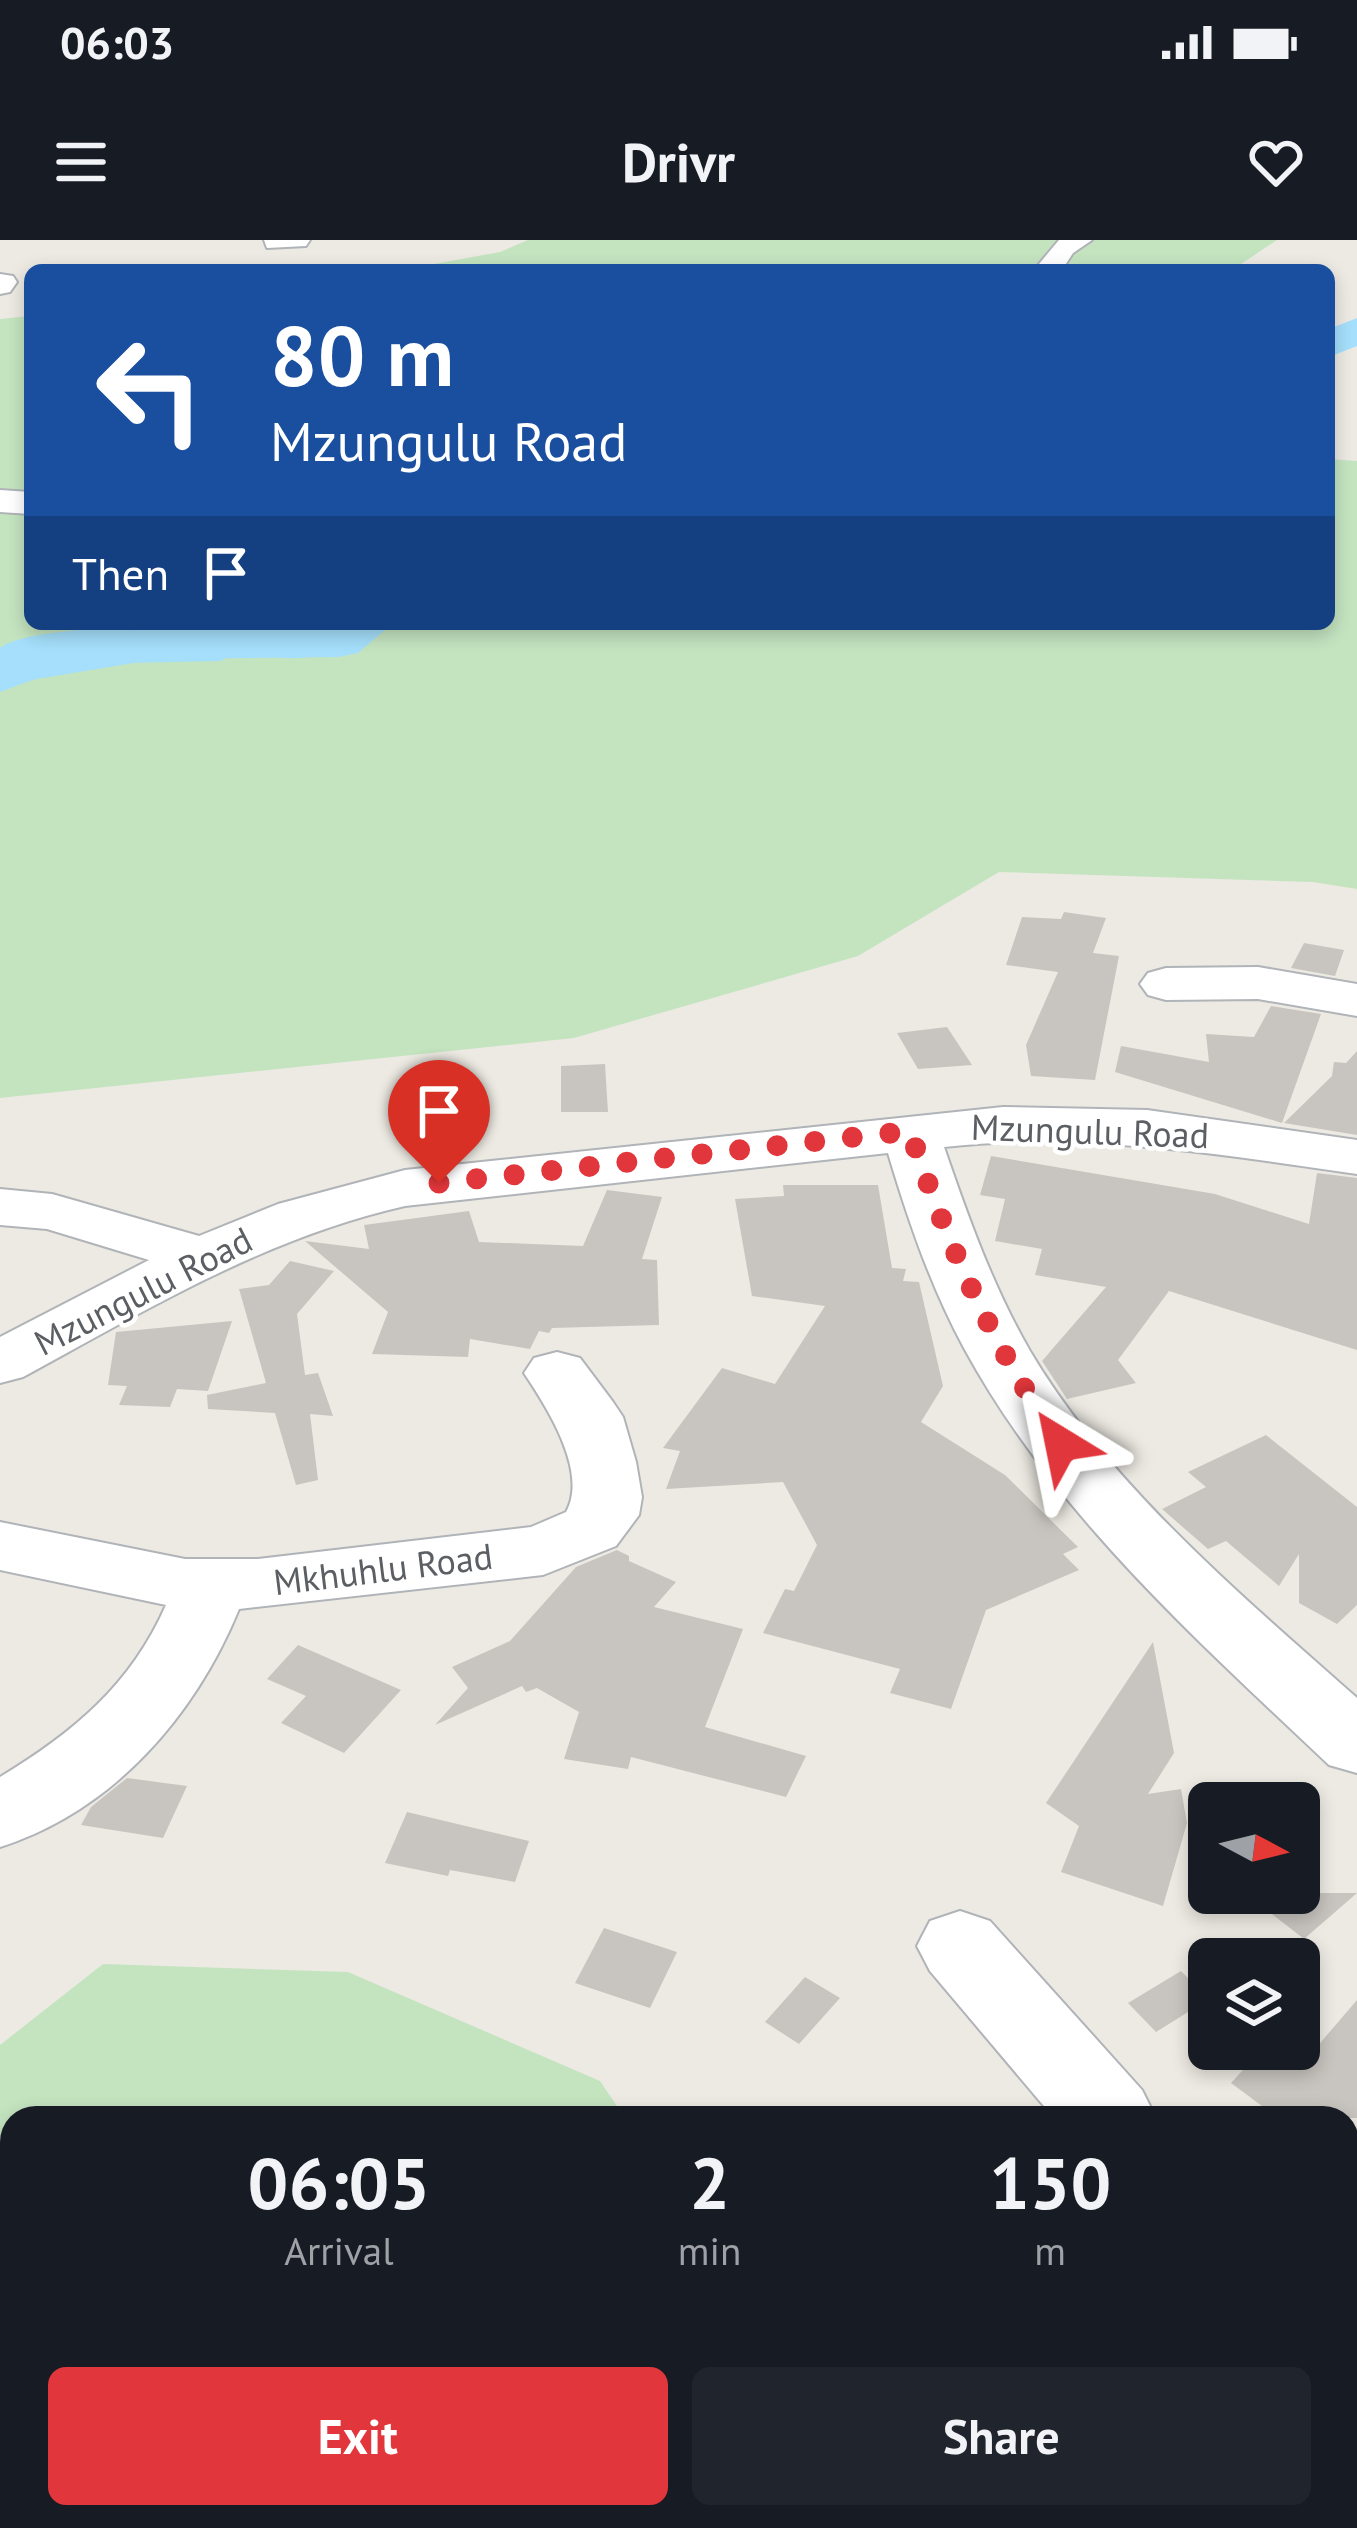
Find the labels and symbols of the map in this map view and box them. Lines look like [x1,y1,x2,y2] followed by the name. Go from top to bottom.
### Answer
[388,1060,490,1183] pin
[970,1103,1210,1158] street label: Mzungulu Road
[26,1216,260,1366] street label: Mzungulu Road
[998,1381,1124,1507] position arrow
[271,1532,495,1605] street label: Mkhuhlu Road
[1188,1782,1320,1914] north arrow

